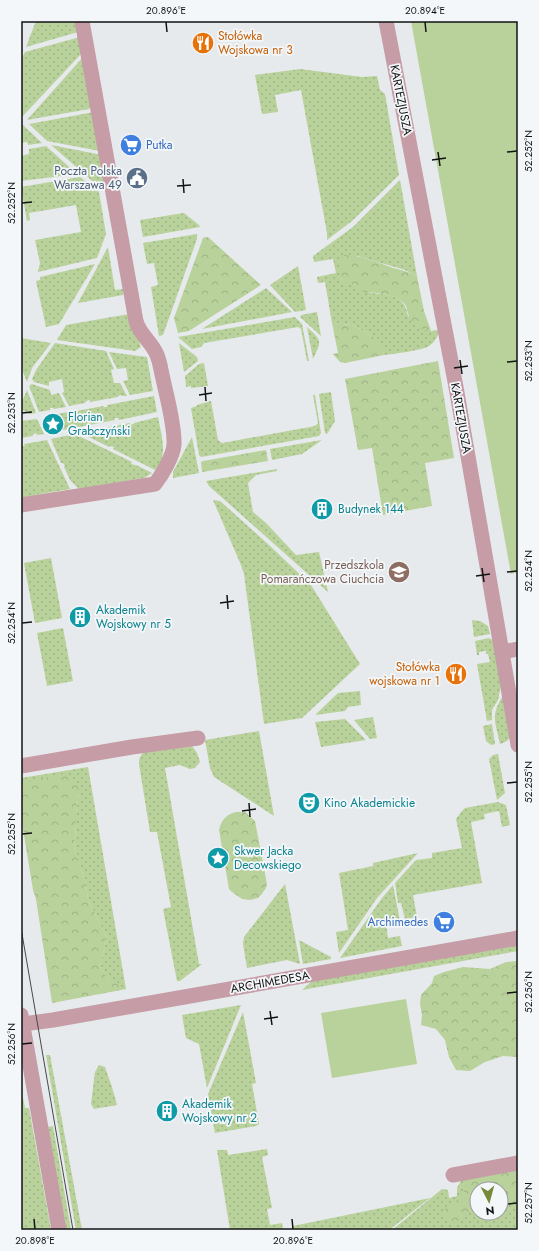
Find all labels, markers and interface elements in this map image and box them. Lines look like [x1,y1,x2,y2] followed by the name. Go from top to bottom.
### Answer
[146,3,186,18] text: 20.896°E
[405,3,445,18] text: 20.894°E
[218,27,293,59] place label: Stołówka Wojskowa nr 3
[190,30,216,56] restaurant icon: Stołówka Wojskowa nr 3
[385,63,417,137] street label: KARTEZJUSZA
[521,130,536,172] text: 52.252°N
[118,132,144,158] supermarket icon: Putka
[146,136,173,154] place label: Putka
[54,162,122,194] place label: Poczta Polska Warszawa 49
[124,165,150,191] public building icon: Poczta Polska Warszawa 49
[4,182,19,224] text: 52.252°N
[521,340,536,382] text: 52.253°N
[446,381,476,455] street label: KARTEZJUSZA
[4,392,19,434] text: 52.253°N
[68,408,130,440] place label: Florian Grabczyński
[40,411,66,437] place icon: Florian Grabczyński
[309,496,335,522] building icon: Budynek 144
[338,500,404,518] place label: Budynek 144
[521,550,536,592] text: 52.254°N
[261,556,384,588] place label: Przedszkola Pomarańczowa Ciuchcia
[386,559,412,585] school or university icon: Przedszkola Pomarańczowa Ciuchcia
[96,601,171,633] place label: Akademik Wojskowy nr 5
[4,602,19,644] text: 52.254°N
[67,604,93,630] building icon: Akademik Wojskowy nr 5
[369,658,440,690] place label: Stołówka wojskowa nr 1
[443,661,469,687] restaurant icon: Stołówka wojskowa nr 1
[521,761,536,803] text: 52.255°N
[296,790,322,816] theatre icon: Kino Akademickie
[324,794,415,812] place label: Kino Akademickie
[4,813,19,855] text: 52.255°N
[234,842,302,874] place label: Skwer Jacka Decowskiego
[205,845,231,871] place icon: Skwer Jacka Decowskiego
[431,909,457,935] supermarket icon: Archimedes
[368,913,428,931] place label: Archimedes
[229,966,311,998] street label: ARCHIMEDESA
[521,971,536,1013] text: 52.256°N
[4,1023,19,1065] text: 52.256°N
[182,1095,257,1127] place label: Akademik Wojskowy nr 2
[154,1098,180,1124] building icon: Akademik Wojskowy nr 2
[469,1181,509,1221] north arrow
[521,1182,536,1224] text: 52.257°N
[485,1203,495,1219] text: N
[15,1233,55,1248] text: 20.898°E
[273,1233,313,1248] text: 20.896°E

